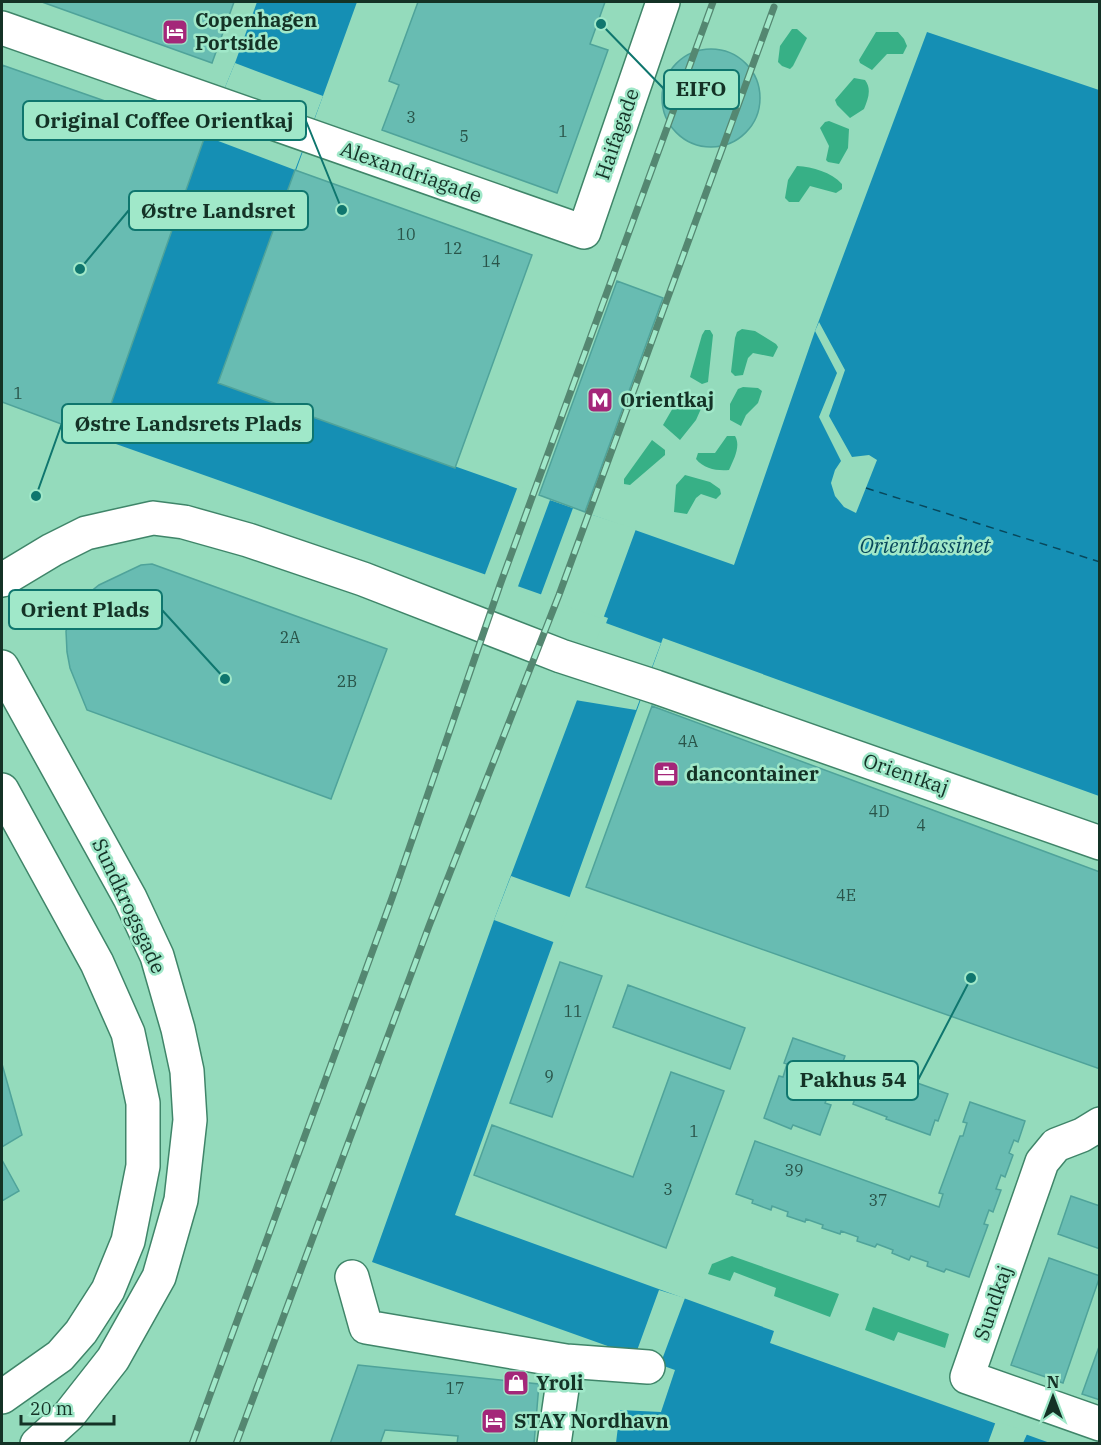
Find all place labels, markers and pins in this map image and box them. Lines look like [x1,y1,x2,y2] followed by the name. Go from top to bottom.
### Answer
[195,6,317,56] place label: Copenhagen Portside
[160,17,190,47] hotel icon: Copenhagen Portside
[664,70,739,109] callout: EIFO
[23,101,306,140] callout: Original Coffee Orientkaj
[129,191,308,230] callout: Østre Landsret
[585,385,615,415] metro station icon: Orientkaj
[620,386,714,413] place label: Orientkaj
[62,404,313,443] callout: Østre Landsrets Plads
[9,590,162,629] callout: Orient Plads
[651,759,681,789] office icon: dancontainer
[686,760,819,787] place label: dancontainer
[787,1061,918,1100] callout: Pakhus 54
[501,1368,531,1398] shop icon: Yroli
[536,1369,584,1396] place label: Yroli
[479,1406,509,1436] hotel icon: STAY Nordhavn
[514,1407,669,1434] place label: STAY Nordhavn

